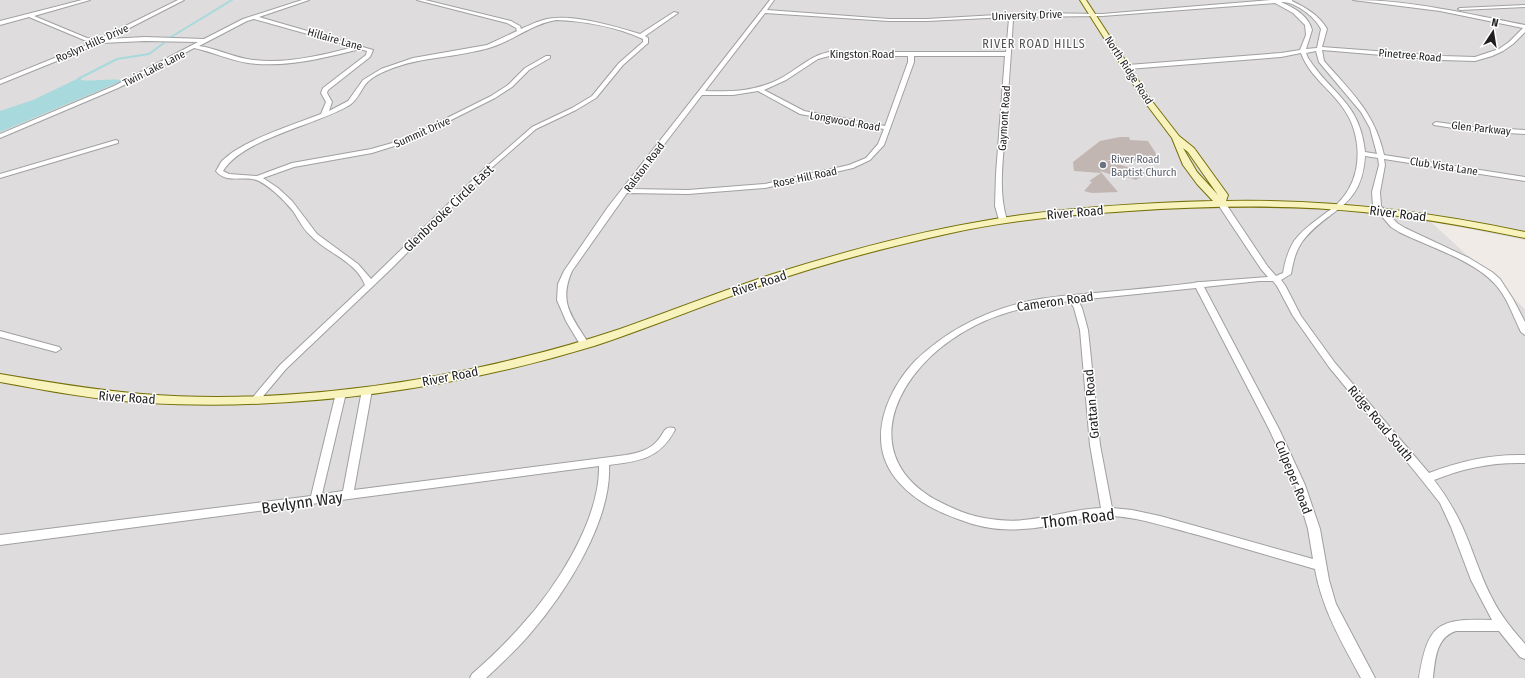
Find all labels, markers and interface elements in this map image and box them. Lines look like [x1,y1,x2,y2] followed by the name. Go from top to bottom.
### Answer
[991,8,1063,23] street label: University Drive
[1473,12,1513,52] north arrow
[1490,16,1500,30] text: N
[54,22,131,65] street label: Roslyn Hills Drive
[306,25,364,53] street label: Hillaire Lane
[1102,34,1155,107] street label: North Ridge Road
[982,37,1086,51] district label: RIVER ROAD HILLS
[1378,46,1442,65] street label: Pinetree Road
[121,47,187,90] street label: Twin Lake Lane
[830,48,894,61] street label: Kingston Road
[996,85,1013,151] street label: Gaymont Road
[809,109,881,134] street label: Longwood Road
[392,114,452,151] street label: Summit Drive
[1451,119,1511,138] street label: Glen Parkway
[621,140,667,195] street label: Ralston Road
[1111,153,1177,179] place label: River Road Baptist Church
[1409,155,1479,178] street label: Club Vista Lane
[1098,160,1108,170] marker: River Road Baptist Church
[400,161,497,255] street label: Glenbrooke Circle East
[772,164,838,191] street label: Rose Hill Road
[1046,203,1104,222] street label: River Road
[1369,203,1427,224] street label: River Road
[730,268,789,299] street label: River Road
[1016,289,1094,314] street label: Cameron Road
[421,364,480,389] street label: River Road
[1081,369,1102,439] street label: Grattan Road
[1345,383,1417,464] street label: Ridge Road South
[98,388,156,407] street label: River Road
[1272,438,1315,516] street label: Culpeper Road
[260,487,345,518] street label: Bevlynn Way
[1040,505,1116,532] street label: Thom Road

